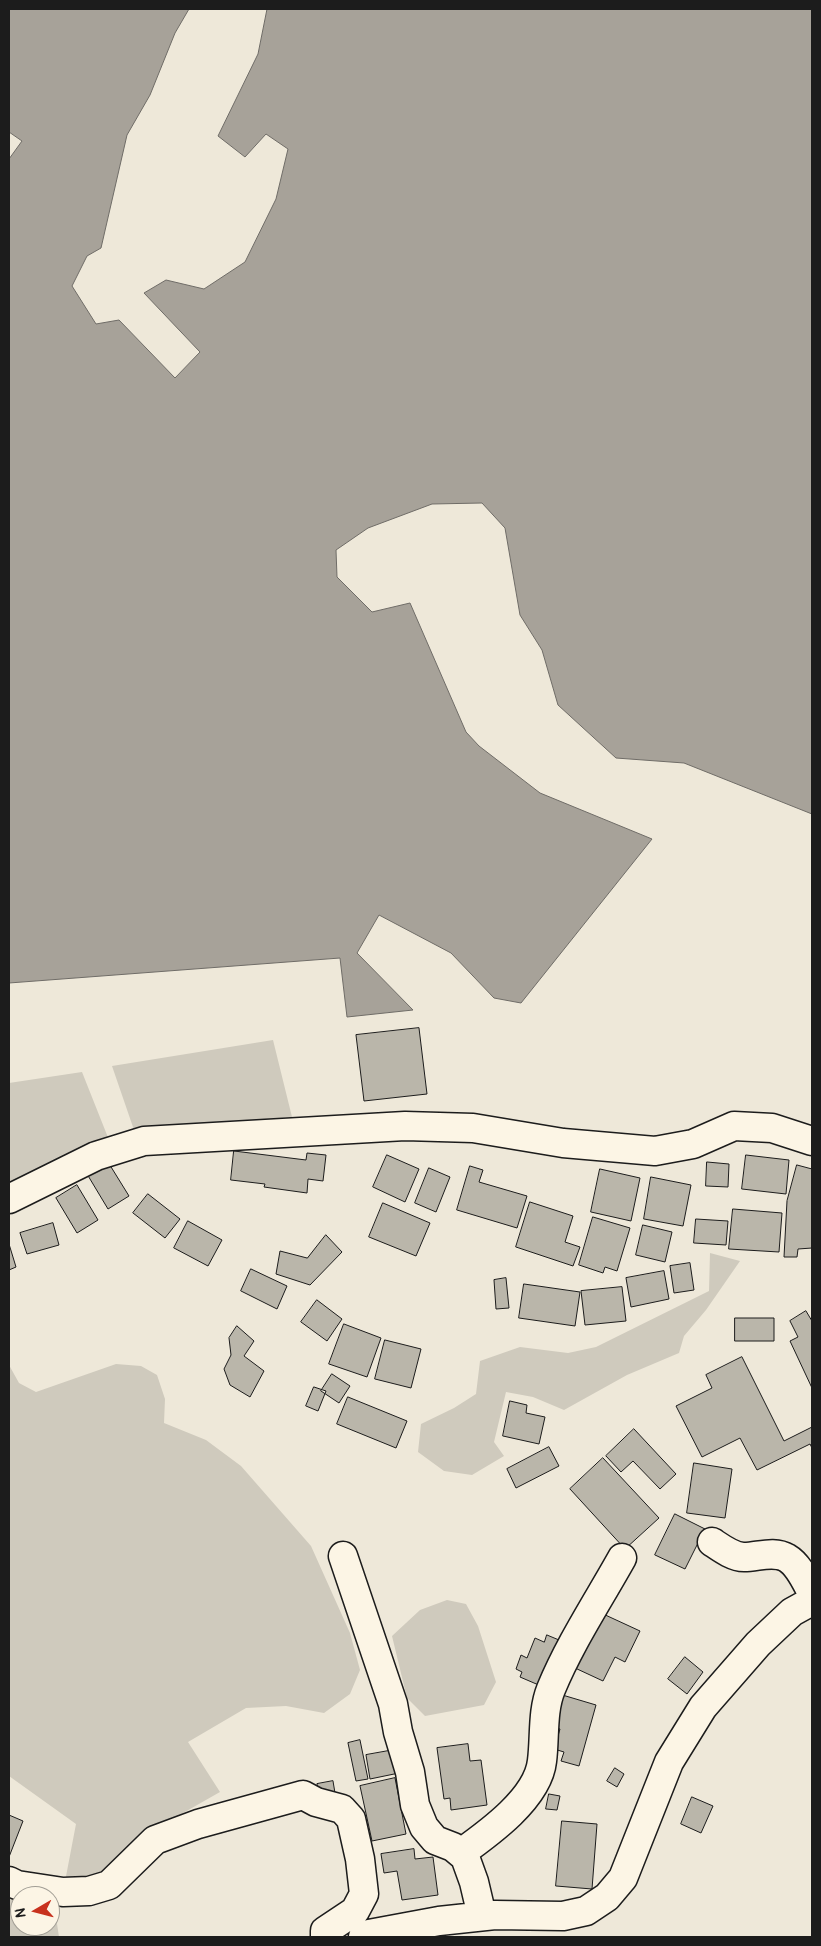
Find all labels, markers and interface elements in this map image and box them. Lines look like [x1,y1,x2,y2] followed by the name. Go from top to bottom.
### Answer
[10,1886,60,1936] north arrow
[12,1907,30,1919] text: N

